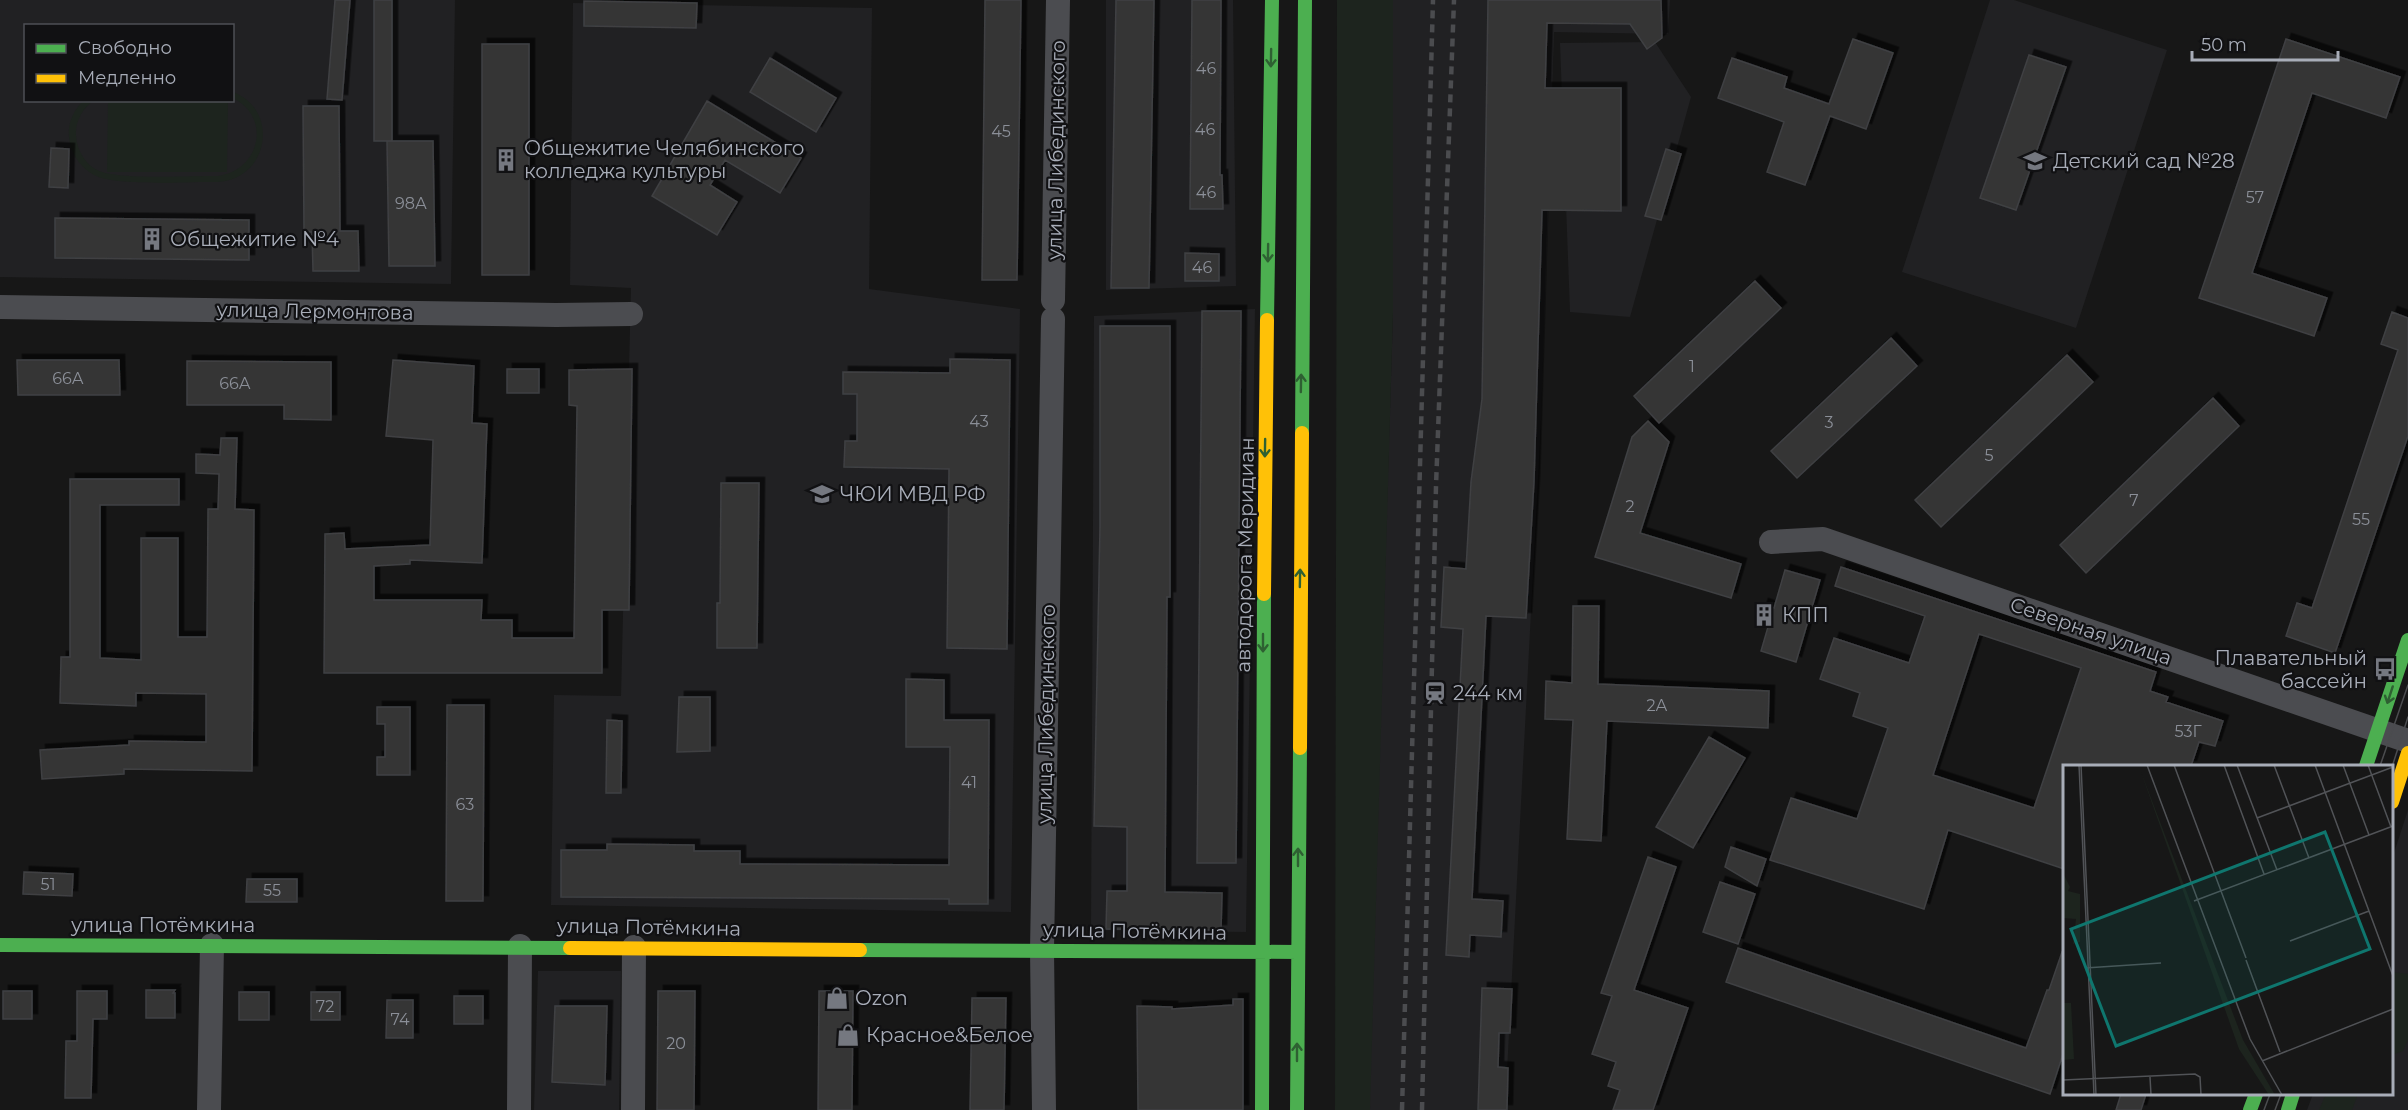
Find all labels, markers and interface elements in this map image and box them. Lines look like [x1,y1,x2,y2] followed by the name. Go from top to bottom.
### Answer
[24,24,234,102] legend
[2192,24,2338,62] scale bar
[2201,34,2247,56] text: 50 m
[78,37,172,59] text: Свободно
[1042,40,1070,261] street label: улица Либединского
[1265,48,1277,68] one-way arrow
[1196,59,1216,78] house number: 46
[78,67,176,89] text: Медленно
[1195,120,1215,139] house number: 46
[991,122,1011,141] house number: 45
[524,136,805,183] place label: Общежитие Челябинского колледжа культуры
[493,147,519,173] building icon: Общежитие Челябинского колледжа культуры
[2022,148,2048,174] school or university icon: Детский сад №28
[2053,149,2235,173] place label: Детский сад №28
[1196,183,1216,202] house number: 46
[2246,188,2264,207] house number: 57
[395,194,427,213] house number: 98А
[139,226,165,252] building icon: Общежитие №4
[170,227,339,251] place label: Общежитие №4
[1262,243,1274,263] one-way arrow
[1192,258,1212,277] house number: 46
[215,297,414,325] street label: улица Лермонтова
[1689,357,1695,376] house number: 1
[52,369,84,388] house number: 66А
[1296,373,1307,393] one-way arrow
[219,374,251,393] house number: 66А
[969,412,989,431] house number: 43
[1824,413,1834,432] house number: 3
[1231,437,1259,673] street label: автодорога Меридиан
[1259,438,1271,458] one-way arrow
[1984,446,1994,465] house number: 5
[809,481,835,507] school or university icon: ЧЮИ МВД РФ
[840,482,986,506] place label: ЧЮИ МВД РФ
[2129,491,2139,510] house number: 7
[1625,497,1635,516] house number: 2
[2352,510,2370,529] house number: 55
[1294,568,1306,588] one-way arrow
[2007,592,2175,670] street label: Северная улица
[1751,602,1777,628] building icon: КПП
[1782,603,1829,627] place label: КПП
[1032,604,1060,825] street label: улица Либединского
[1257,633,1269,653] one-way arrow
[2214,646,2367,693] place label: Плавательный бассейн
[2372,656,2398,682] bus stop icon: Плавательный бассейн
[1422,680,1448,706] station icon: 244 км
[1453,681,1523,705] place label: 244 км
[2384,685,2395,704] one-way arrow
[1647,696,1668,715] house number: 2А
[2174,722,2202,741] house number: 53Г
[2063,765,2393,1095] inset map
[961,773,977,792] house number: 41
[456,795,474,814] house number: 63
[1292,847,1304,867] one-way arrow
[41,875,55,894] house number: 51
[263,881,281,900] house number: 55
[70,913,255,937] street label: улица Потёмкина
[556,913,741,941] street label: улица Потёмкина
[1042,917,1227,945] street label: улица Потёмкина
[824,985,850,1011] shop icon: Ozon
[855,986,908,1010] place label: Ozon
[316,997,334,1016] house number: 72
[391,1010,410,1029] house number: 74
[835,1022,861,1048] shop icon: Красное&Белое
[866,1023,1033,1047] place label: Красное&Белое
[666,1034,686,1053] house number: 20
[1291,1042,1303,1062] one-way arrow

